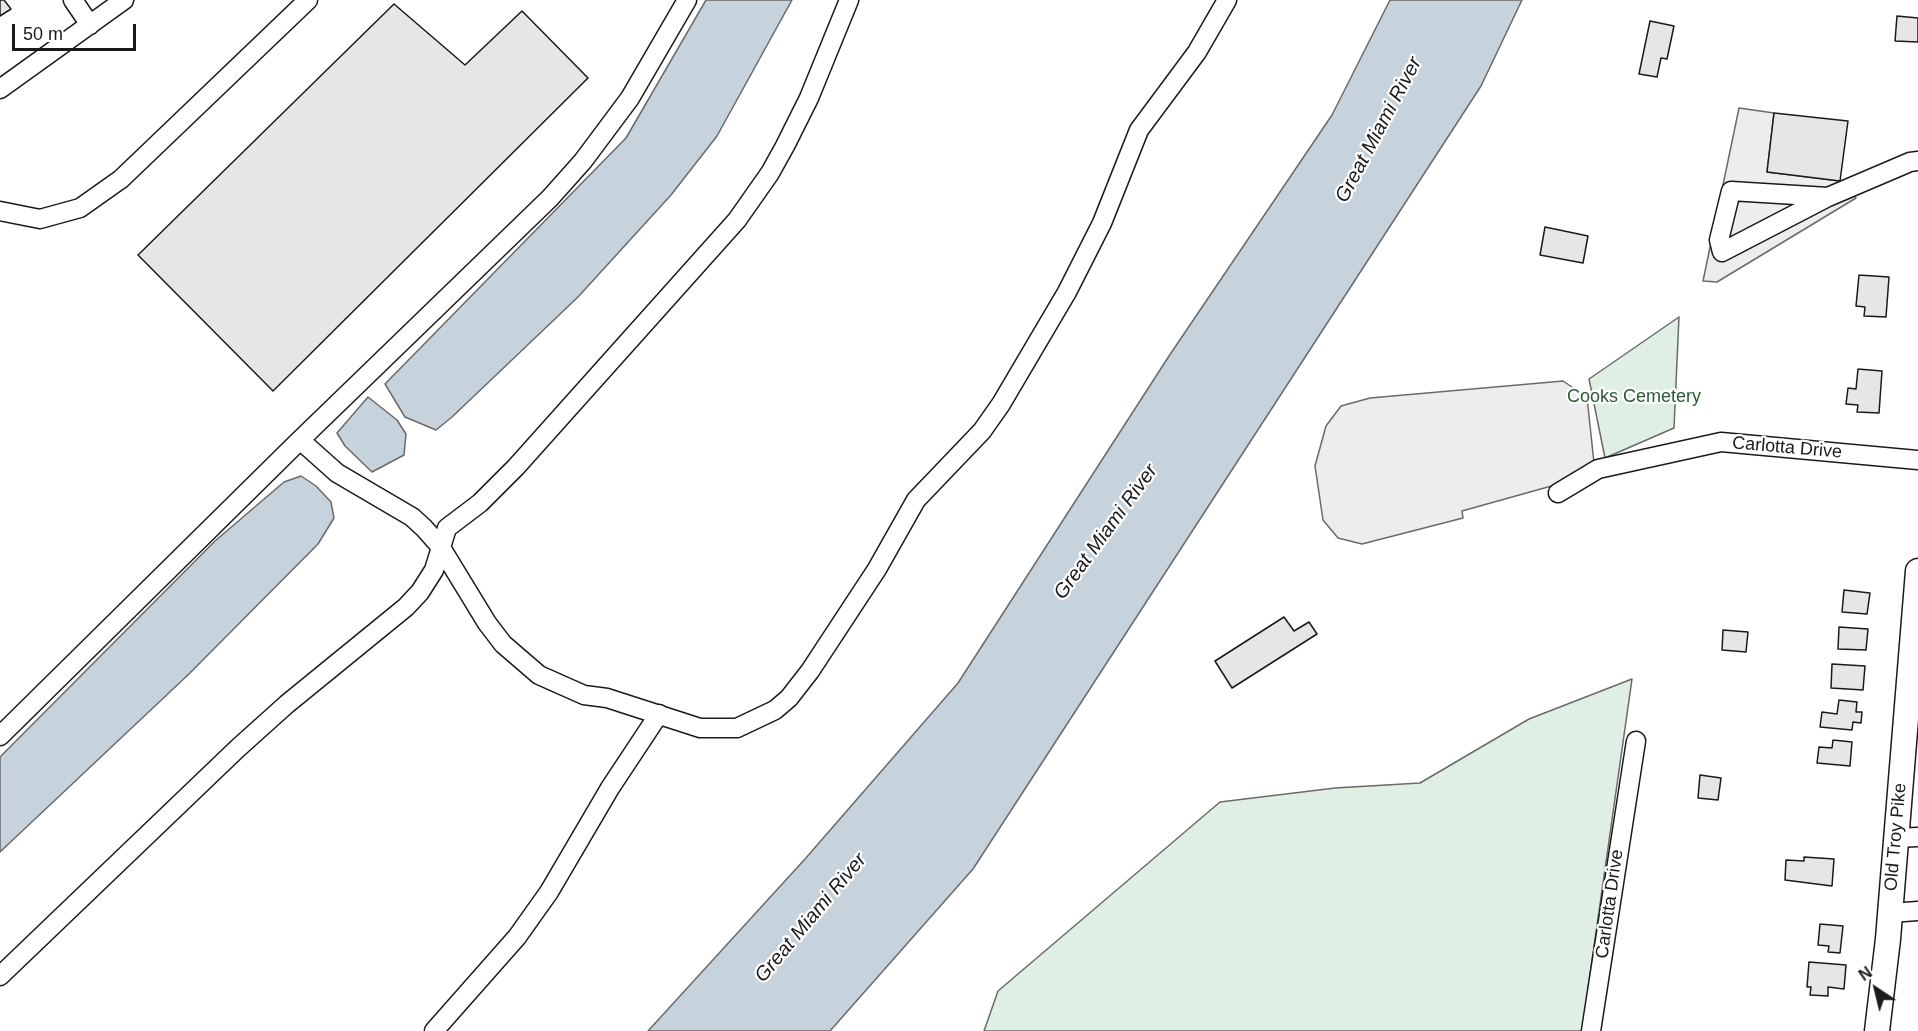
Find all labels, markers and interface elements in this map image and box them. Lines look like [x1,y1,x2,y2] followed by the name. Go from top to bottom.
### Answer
[15,12,140,50] scale bar
[23,24,63,44] text: 50 m
[1331,53,1427,207] water label: Great Miami River
[1567,386,1701,408] park label: Cooks Cemetery
[1731,432,1843,464] street label: Carlotta Drive
[1049,460,1163,604] water label: Great Miami River
[1881,782,1911,892] street label: Old Troy Pike
[1592,848,1628,960] street label: Carlotta Drive
[750,849,872,987] water label: Great Miami River
[1846,959,1906,1019] north arrow
[1856,964,1875,984] text: N

